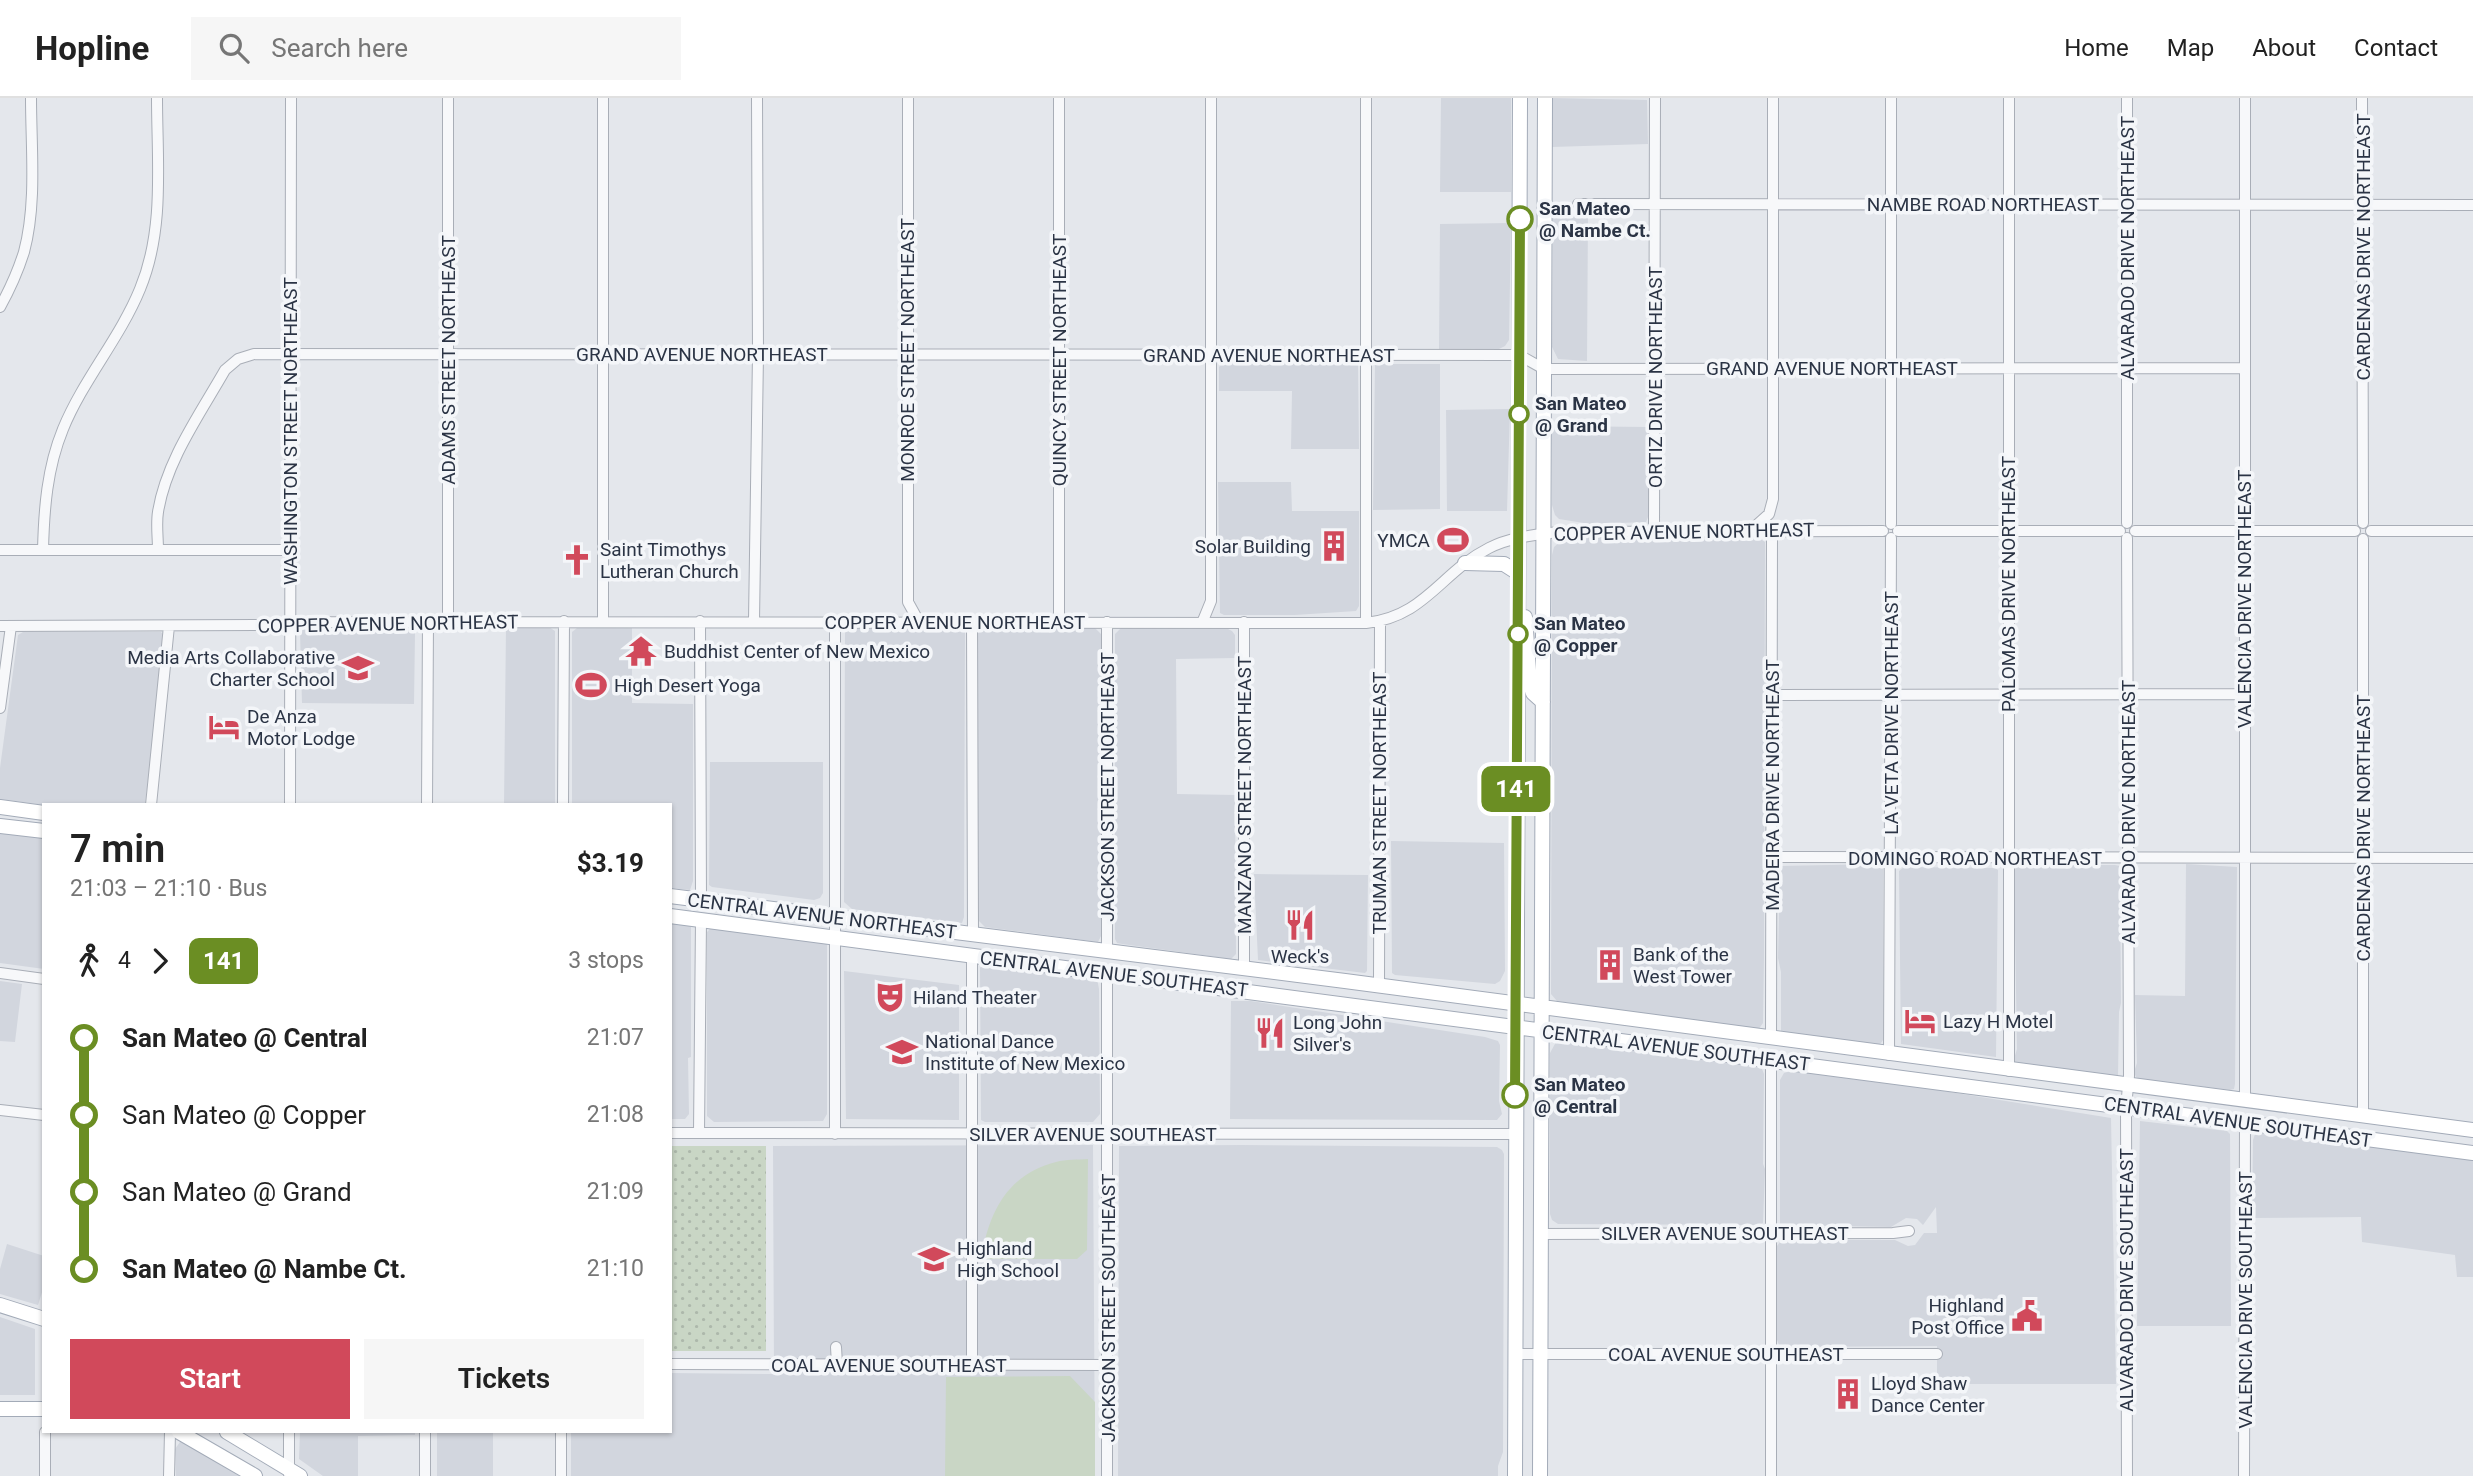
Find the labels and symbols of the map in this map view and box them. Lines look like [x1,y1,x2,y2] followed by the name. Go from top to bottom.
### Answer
[2352,113,2375,381] street label: CARDENAS DRIVE NORTHEAST
[2116,116,2139,380] street label: ALVARADO DRIVE NORTHEAST
[1867,193,2099,216] street label: NAMBE ROAD NORTHEAST
[1539,197,1651,242] place label: San Mateo @ Nambe Ct.
[1507,206,1533,232] marker: San Mateo @ Nambe Ct.
[896,218,919,482] street label: MONROE STREET NORTHEAST
[1048,234,1071,486] street label: QUINCY STREET NORTHEAST
[437,235,460,485] street label: ADAMS STREET NORTHEAST
[1644,266,1667,488] street label: ORTIZ DRIVE NORTHEAST
[279,277,302,585] street label: WASHINGTON STREET NORTHEAST
[576,343,828,366] street label: GRAND AVENUE NORTHEAST
[1143,344,1395,367] street label: GRAND AVENUE NORTHEAST
[1706,357,1958,380] street label: GRAND AVENUE NORTHEAST
[1535,392,1627,437] place label: San Mateo @ Grand
[1509,404,1529,424] marker: San Mateo @ Grand
[1997,456,2020,712] street label: PALOMAS DRIVE NORTHEAST
[2233,470,2256,728] street label: VALENCIA DRIVE NORTHEAST
[1553,518,1815,546] street label: COPPER AVENUE NORTHEAST
[1436,523,1470,557] sports icon: YMCA
[1317,529,1351,563] building icon: Solar Building
[1377,529,1431,552] place label: YMCA
[1195,535,1311,558] place label: Solar Building
[600,538,739,583] place label: Saint Timothys Lutheran Church
[560,543,594,577] church icon: Saint Timothys Lutheran Church
[1880,591,1903,835] street label: LA VETA DRIVE NORTHEAST
[257,610,519,638] street label: COPPER AVENUE NORTHEAST
[825,611,1085,634] street label: COPPER AVENUE NORTHEAST
[1534,612,1626,657] place label: San Mateo @ Copper
[1508,624,1528,644] marker: San Mateo @ Copper
[624,634,658,668] temple icon: Buddhist Center of New Mexico
[664,640,930,663] place label: Buddhist Center of New Mexico
[127,646,335,691] place label: Media Arts Collaborative Charter School
[341,651,375,685] school or university icon: Media Arts Collaborative Charter School
[1096,652,1119,922] street label: JACKSON STREET NORTHEAST
[1233,656,1256,934] street label: MANZANO STREET NORTHEAST
[1761,659,1784,911] street label: MADEIRA DRIVE NORTHEAST
[574,668,608,702] sports icon: High Desert Yoga
[1368,672,1391,934] street label: TRUMAN STREET NORTHEAST
[614,674,761,697] place label: High Desert Yoga
[2117,680,2140,944] street label: ALVARADO DRIVE NORTHEAST
[2352,694,2375,962] street label: CARDENAS DRIVE NORTHEAST
[247,705,355,750] place label: De Anza Motor Lodge
[207,710,241,744] hotel icon: De Anza Motor Lodge
[1476,766,1556,812] line badge: 141
[1848,847,2102,870] street label: DOMINGO ROAD NORTHEAST
[686,888,958,944] street label: CENTRAL AVENUE NORTHEAST
[1283,908,1317,942] restaurant icon: Weck's
[1633,943,1733,988] place label: Bank of the West Tower
[1271,945,1329,968] place label: Weck's
[979,946,1249,1002] street label: CENTRAL AVENUE SOUTHEAST
[1593,948,1627,982] building icon: Bank of the West Tower
[873,980,907,1014] theatre icon: Hiland Theater
[913,986,1037,1009] place label: Hiland Theater
[1903,1004,1937,1038] hotel icon: Lazy H Motel
[1943,1010,2053,1033] place label: Lazy H Motel
[1293,1011,1382,1056] place label: Long John Silver's
[1253,1016,1287,1050] restaurant icon: Long John Silver's
[1541,1020,1811,1076] street label: CENTRAL AVENUE SOUTHEAST
[925,1030,1125,1075] place label: National Dance Institute of New Mexico
[885,1035,919,1069] school or university icon: National Dance Institute of New Mexico
[1534,1073,1626,1118] place label: San Mateo @ Central
[1502,1082,1528,1108] marker: San Mateo @ Central
[2103,1092,2373,1152] street label: CENTRAL AVENUE SOUTHEAST
[969,1123,1217,1146] street label: SILVER AVENUE SOUTHEAST
[2115,1148,2138,1412] street label: ALVARADO DRIVE SOUTHEAST
[2234,1171,2257,1429] street label: VALENCIA DRIVE SOUTHEAST
[1097,1174,1120,1442] street label: JACKSON STREET SOUTHEAST
[1601,1222,1849,1245] street label: SILVER AVENUE SOUTHEAST
[957,1237,1059,1282] place label: Highland High School
[917,1242,951,1276] school or university icon: Highland High School
[1911,1294,2004,1339] place label: Highland Post Office
[2010,1299,2044,1333] public building icon: Highland Post Office
[1608,1343,1844,1366] street label: COAL AVENUE SOUTHEAST
[771,1354,1007,1377] street label: COAL AVENUE SOUTHEAST
[1871,1372,1985,1417] place label: Lloyd Shaw Dance Center
[1831,1377,1865,1411] building icon: Lloyd Shaw Dance Center

